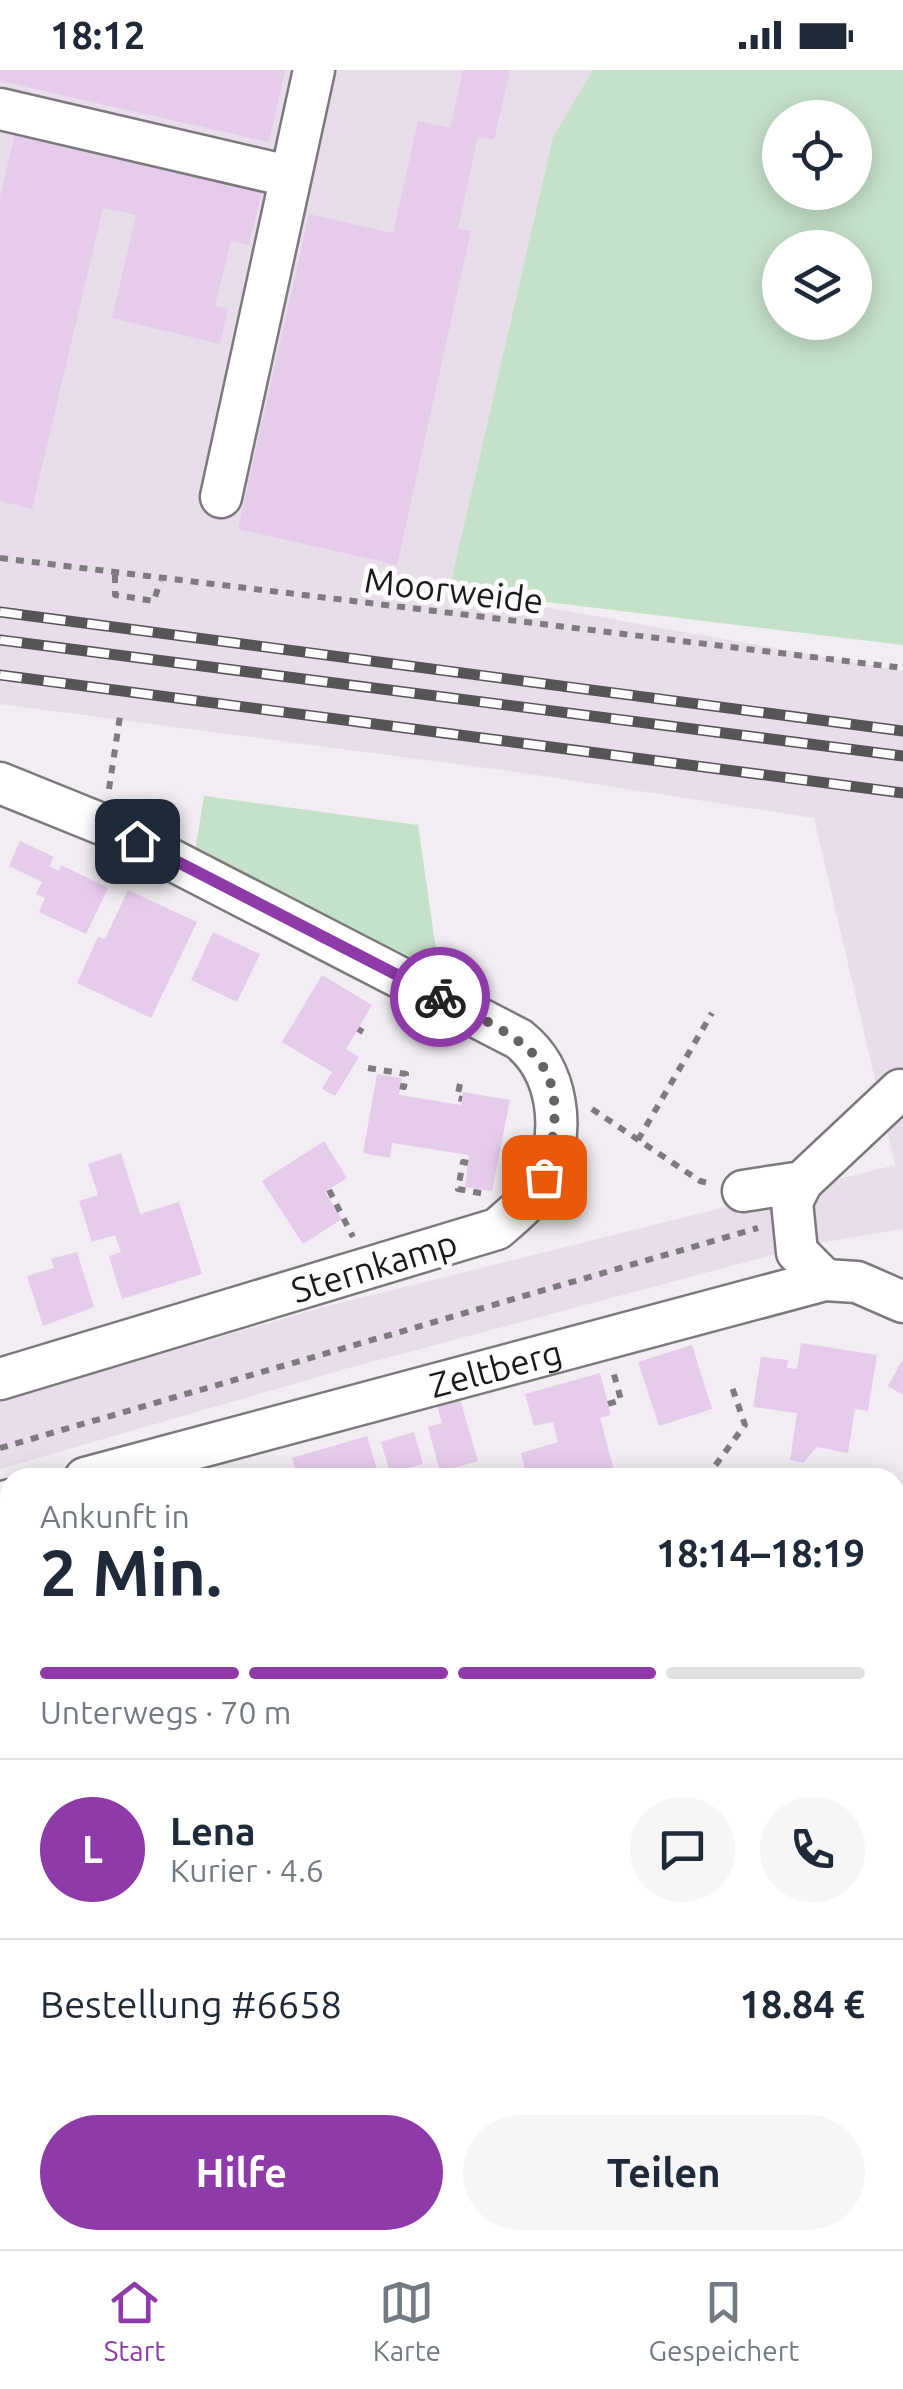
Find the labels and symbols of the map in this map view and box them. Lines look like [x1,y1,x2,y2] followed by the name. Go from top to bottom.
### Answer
[362,559,546,621] street label: Moorweide
[95,799,180,884] pin
[390,947,490,1047] courier
[502,1135,587,1220] pin
[286,1222,462,1310] street label: Sternkamp
[425,1331,566,1405] street label: Zeltberg

